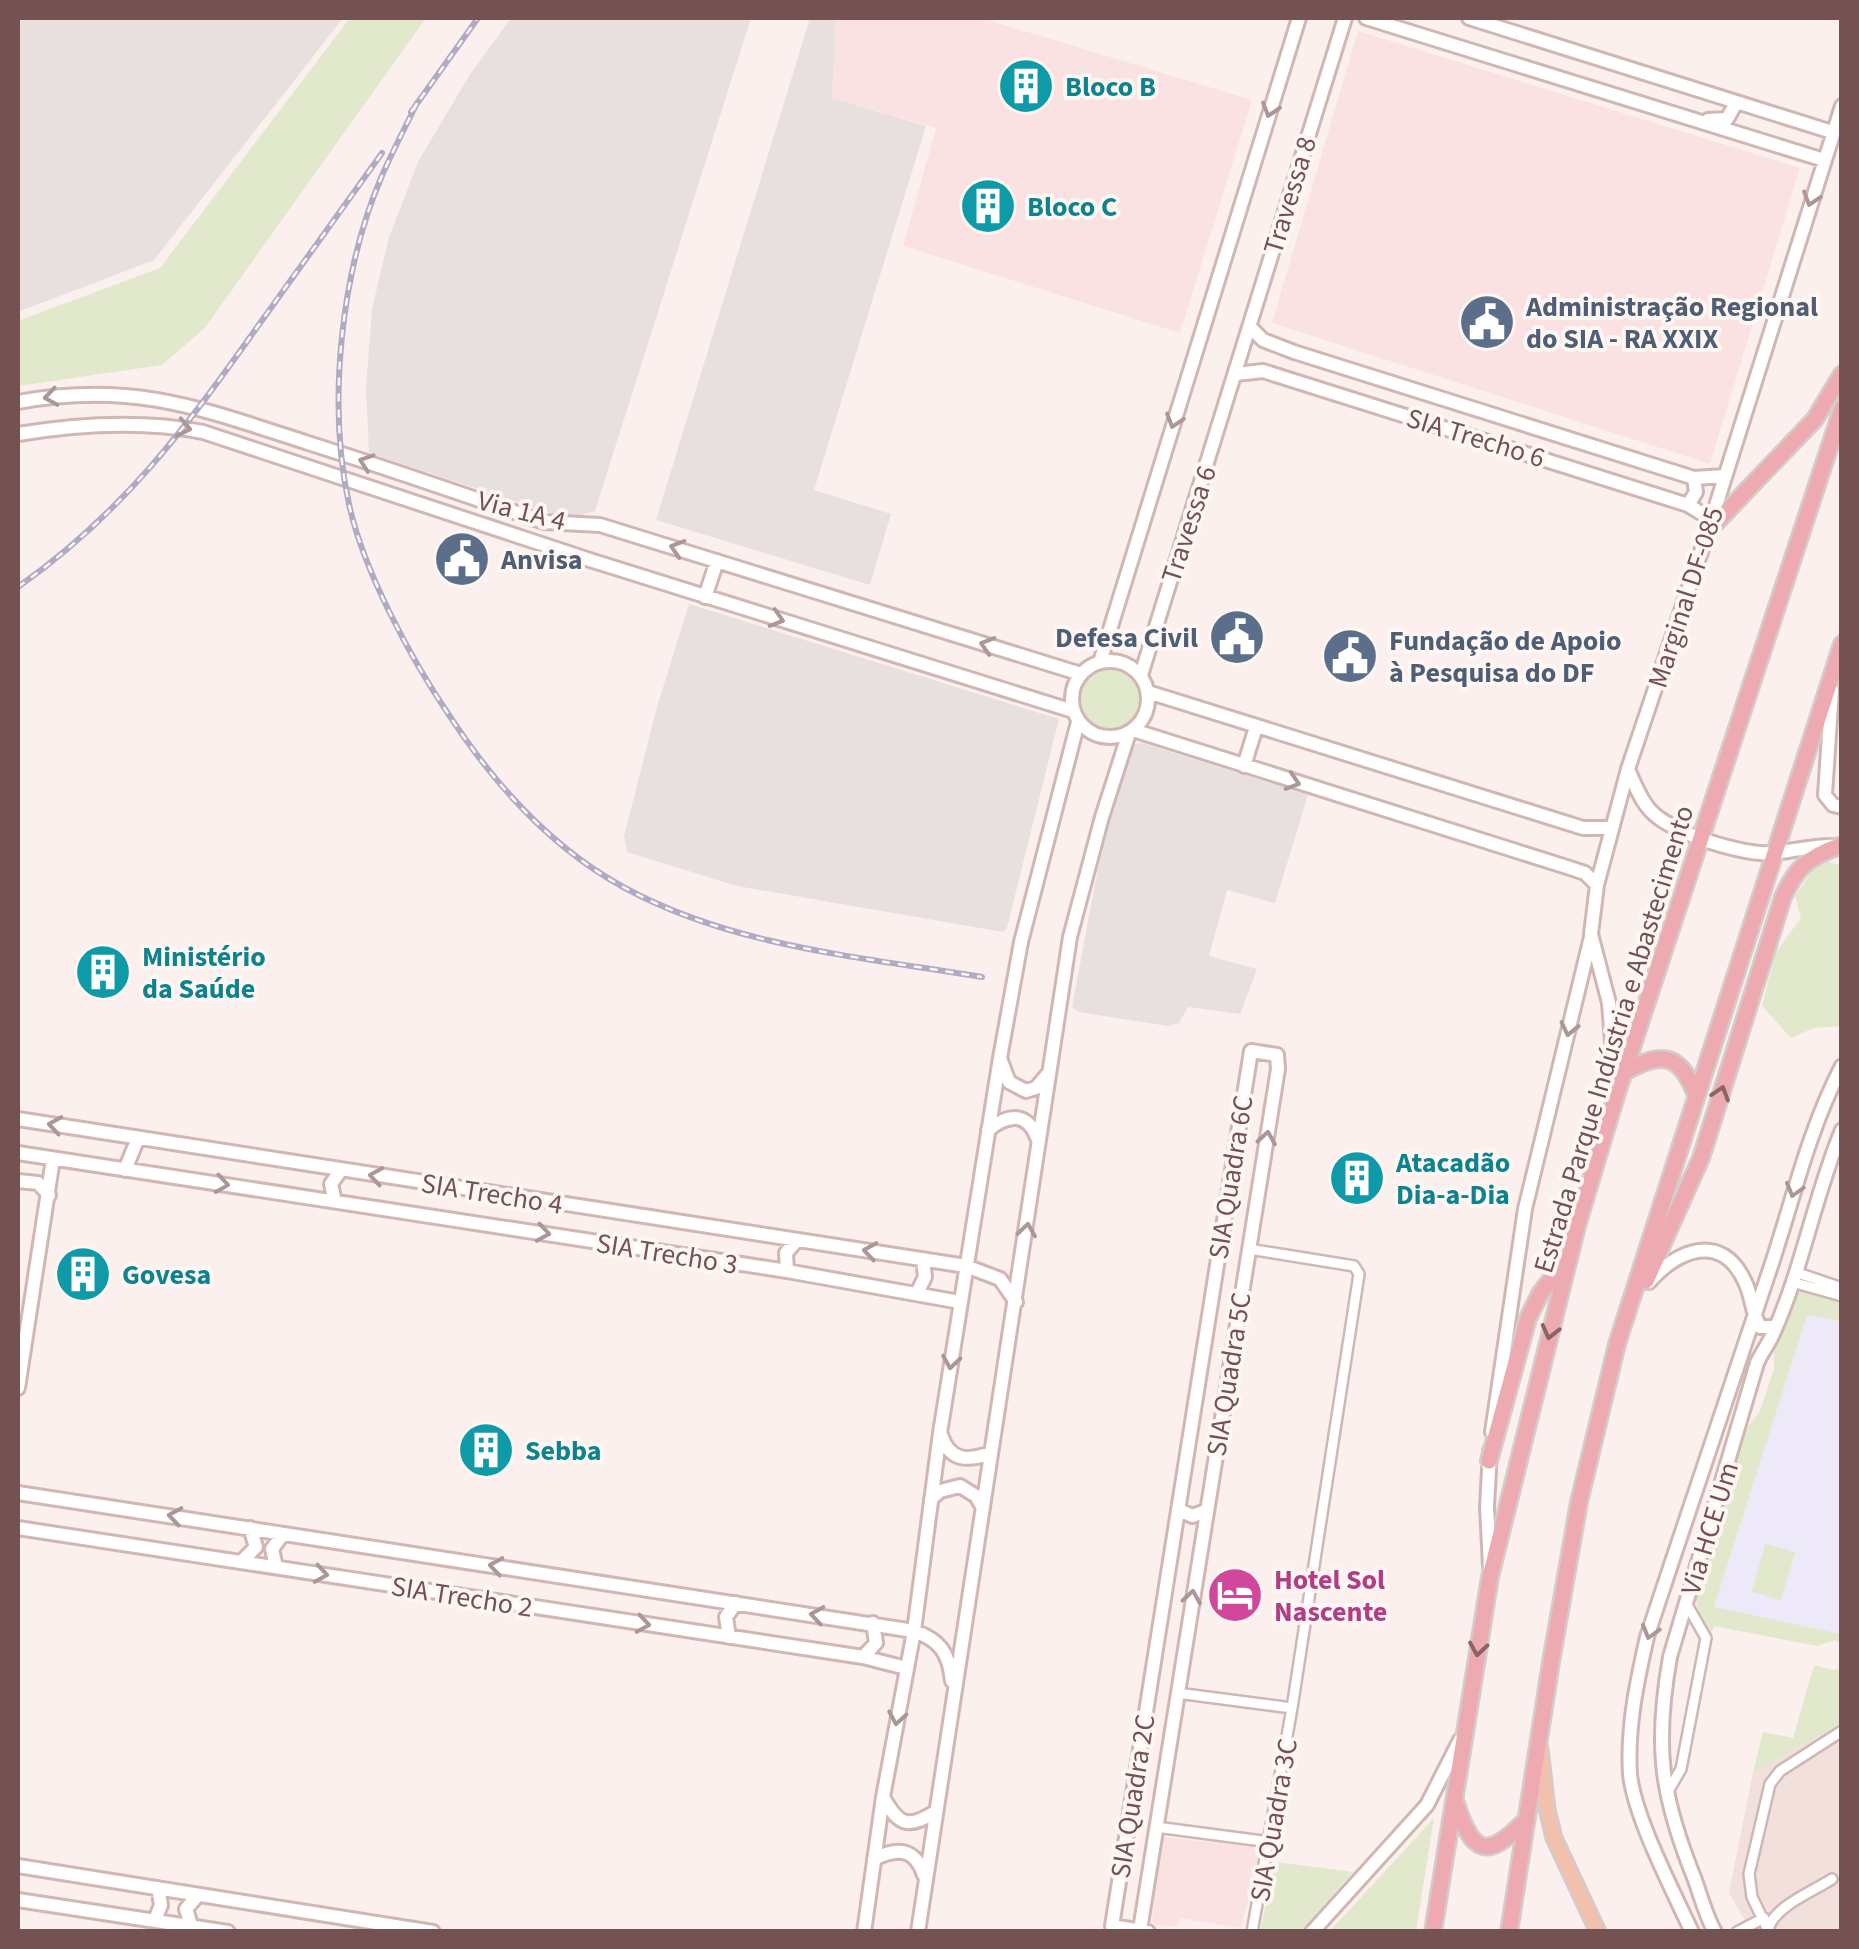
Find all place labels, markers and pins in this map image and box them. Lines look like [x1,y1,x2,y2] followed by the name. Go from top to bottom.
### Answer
[996,56,1056,116] building icon: Bloco B
[1065,67,1156,107] place label: Bloco B
[958,176,1018,236] building icon: Bloco C
[1027,187,1117,227] place label: Bloco C
[1525,287,1818,359] place label: Administração Regional do SIA - RA XXIX
[1457,292,1517,352] public building icon: Administração Regional do SIA - RA XXIX
[432,529,492,589] public building icon: Anvisa
[500,540,583,580] place label: Anvisa
[1207,607,1267,667] public building icon: Defesa Civil
[1055,618,1198,658] place label: Defesa Civil
[1389,621,1622,693] place label: Fundação de Apoio à Pesquisa do DF
[1320,626,1380,686] public building icon: Fundação de Apoio à Pesquisa do DF
[142,937,266,1009] place label: Ministério da Saúde
[73,942,133,1002] building icon: Ministério da Saúde
[1395,1143,1510,1215] place label: Atacadão Dia-a-Dia
[1327,1148,1387,1208] building icon: Atacadão Dia-a-Dia
[53,1244,113,1304] building icon: Govesa
[122,1255,211,1295] place label: Govesa
[456,1420,516,1480] building icon: Sebba
[525,1431,602,1471] place label: Sebba
[1274,1560,1387,1632] place label: Hotel Sol Nascente
[1205,1565,1265,1625] hotel icon: Hotel Sol Nascente

